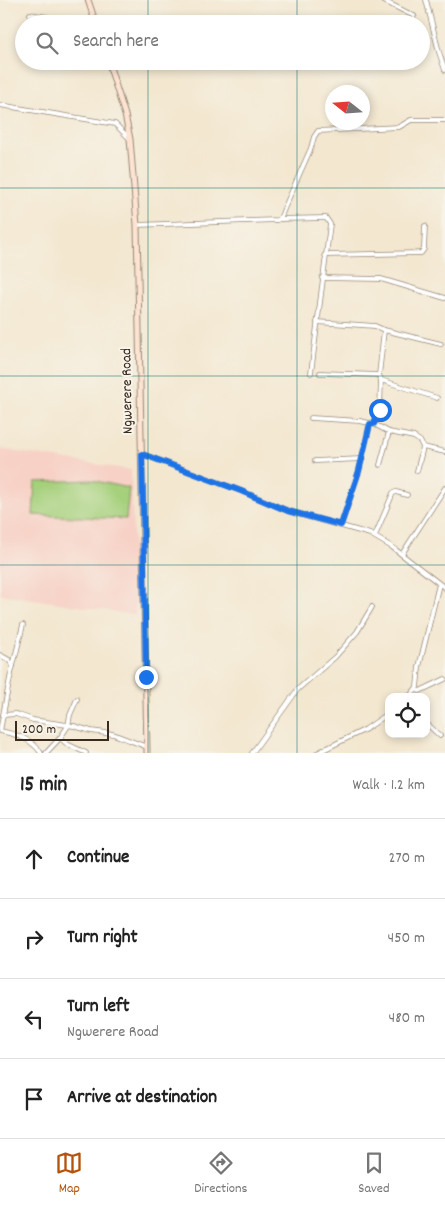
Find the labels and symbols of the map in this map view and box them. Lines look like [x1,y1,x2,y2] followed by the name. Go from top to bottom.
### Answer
[325,85,370,130] north arrow
[116,348,140,434] street label: Ngwerere Road
[369,399,392,422] route start
[135,666,158,689] route end
[15,718,109,741] scale bar

